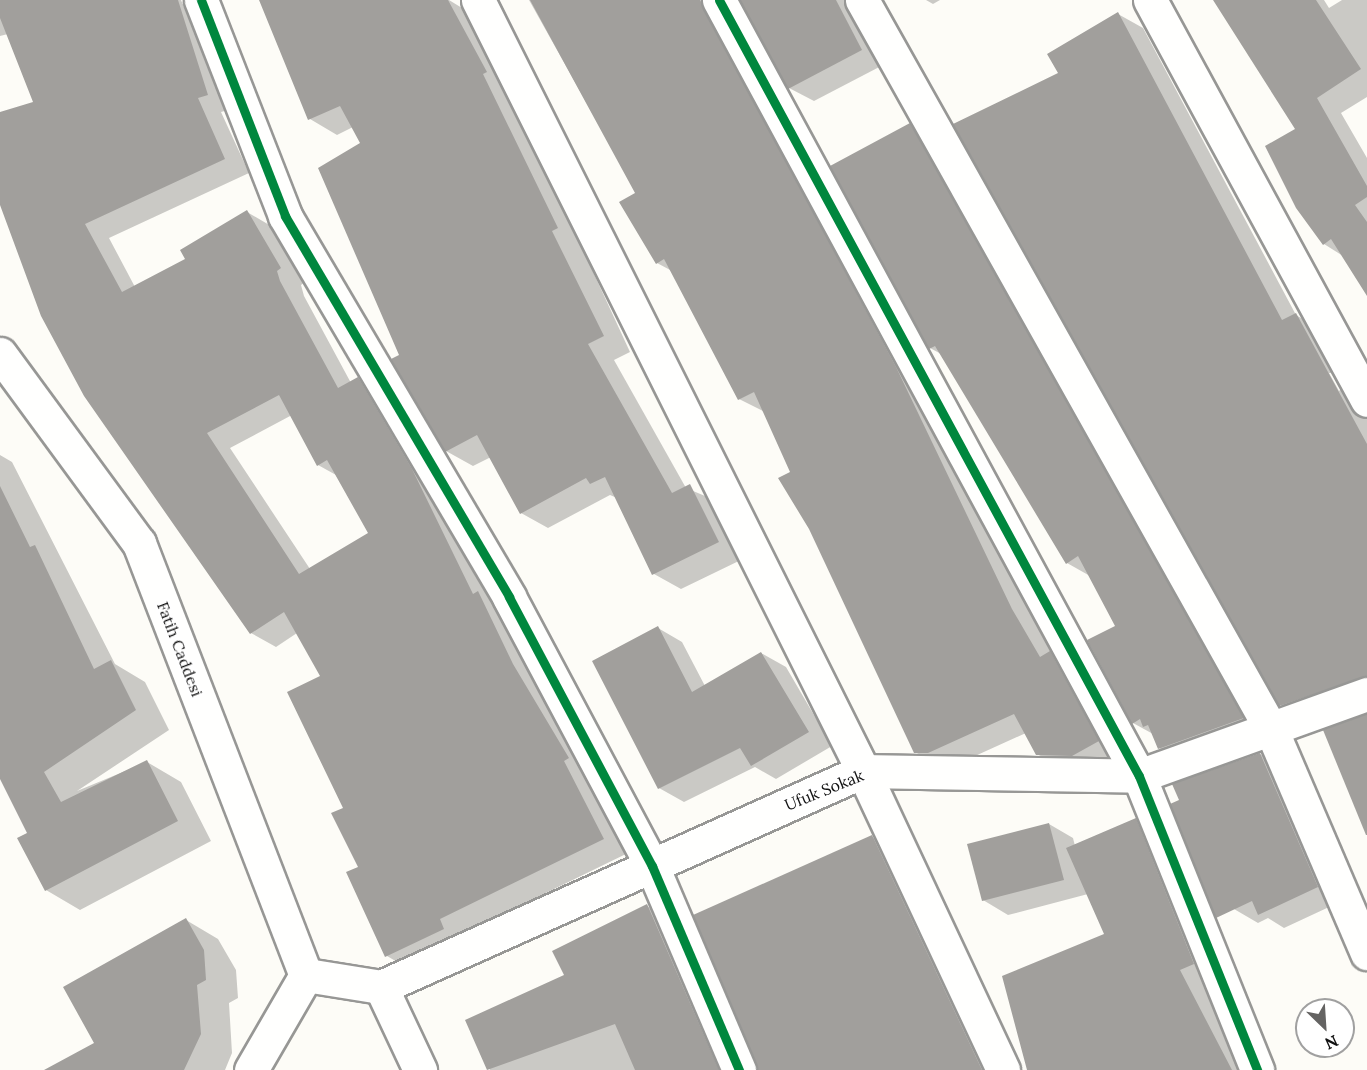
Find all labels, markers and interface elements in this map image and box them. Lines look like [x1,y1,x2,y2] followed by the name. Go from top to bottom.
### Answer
[153,599,207,699] street label: Fatih Caddesi
[782,765,866,815] street label: Ufuk Sokak
[1295,998,1355,1058] north arrow
[1322,1031,1342,1054] text: N

